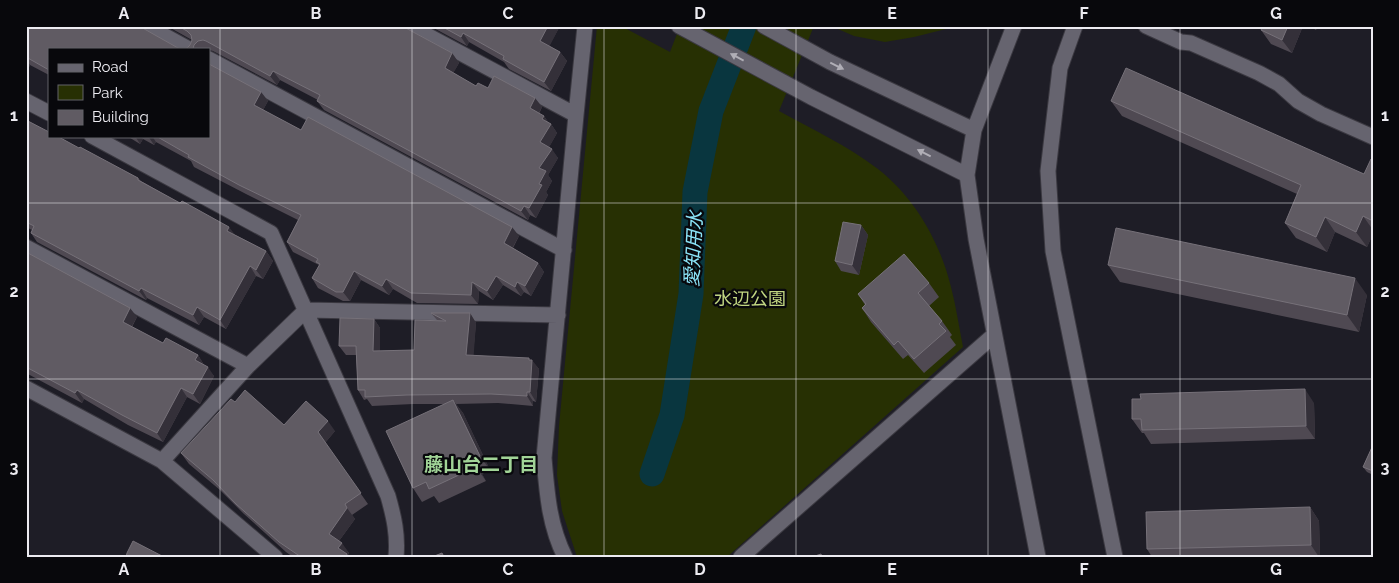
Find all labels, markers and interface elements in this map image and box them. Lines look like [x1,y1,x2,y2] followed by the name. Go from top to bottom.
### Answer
[119,4,130,23] text: A
[311,4,322,23] text: B
[503,4,514,23] text: C
[694,4,706,23] text: D
[887,4,897,23] text: E
[1079,4,1089,23] text: F
[1270,4,1282,23] text: G
[48,48,210,138] legend
[729,53,744,61] one-way arrow
[92,58,128,76] text: Road
[830,62,845,70] one-way arrow
[92,84,123,102] text: Park
[10,106,18,125] text: 1
[1381,106,1389,125] text: 1
[92,108,149,126] text: Building
[917,149,931,157] one-way arrow
[680,208,706,288] water label: 愛知用水
[9,282,19,301] text: 2
[1380,282,1390,301] text: 2
[714,288,786,309] park label: 水辺公園
[424,453,538,475] district label: 藤山台二丁目
[10,458,19,477] text: 3
[1381,458,1390,477] text: 3
[119,560,130,579] text: A
[311,560,322,579] text: B
[503,560,514,579] text: C
[694,560,706,579] text: D
[887,560,897,579] text: E
[1079,560,1089,579] text: F
[1270,560,1282,579] text: G

